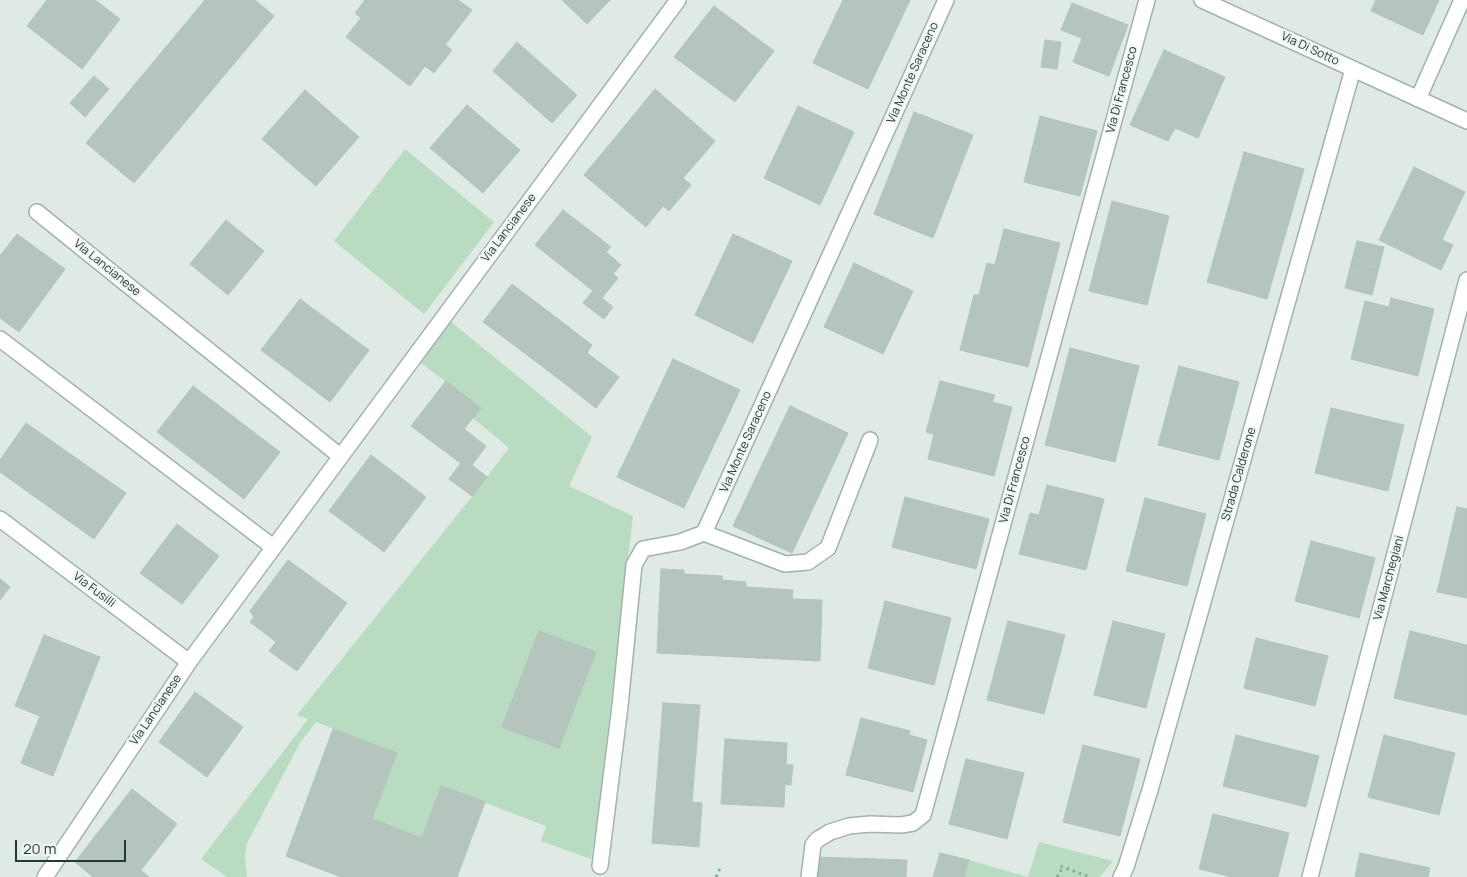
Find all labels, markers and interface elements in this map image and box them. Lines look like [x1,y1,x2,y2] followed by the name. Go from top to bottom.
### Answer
[884,20,942,126] street label: Via Monte Saraceno
[1279,29,1341,69] street label: Via Di Sotto
[1103,45,1141,135] street label: Via Di Francesco
[479,191,539,265] street label: Via Lancianese
[71,237,143,299] street label: Via Lancianese
[717,389,775,495] street label: Via Monte Saraceno
[1219,426,1259,522] street label: Strada Calderone
[996,435,1034,525] street label: Via Di Francesco
[1371,534,1407,622] street label: Via Marchegiani
[70,569,118,611] street label: Via Fusilli
[127,672,185,748] street label: Via Lancianese
[18,830,129,862] scale bar
[23,838,56,859] text: 20 m

